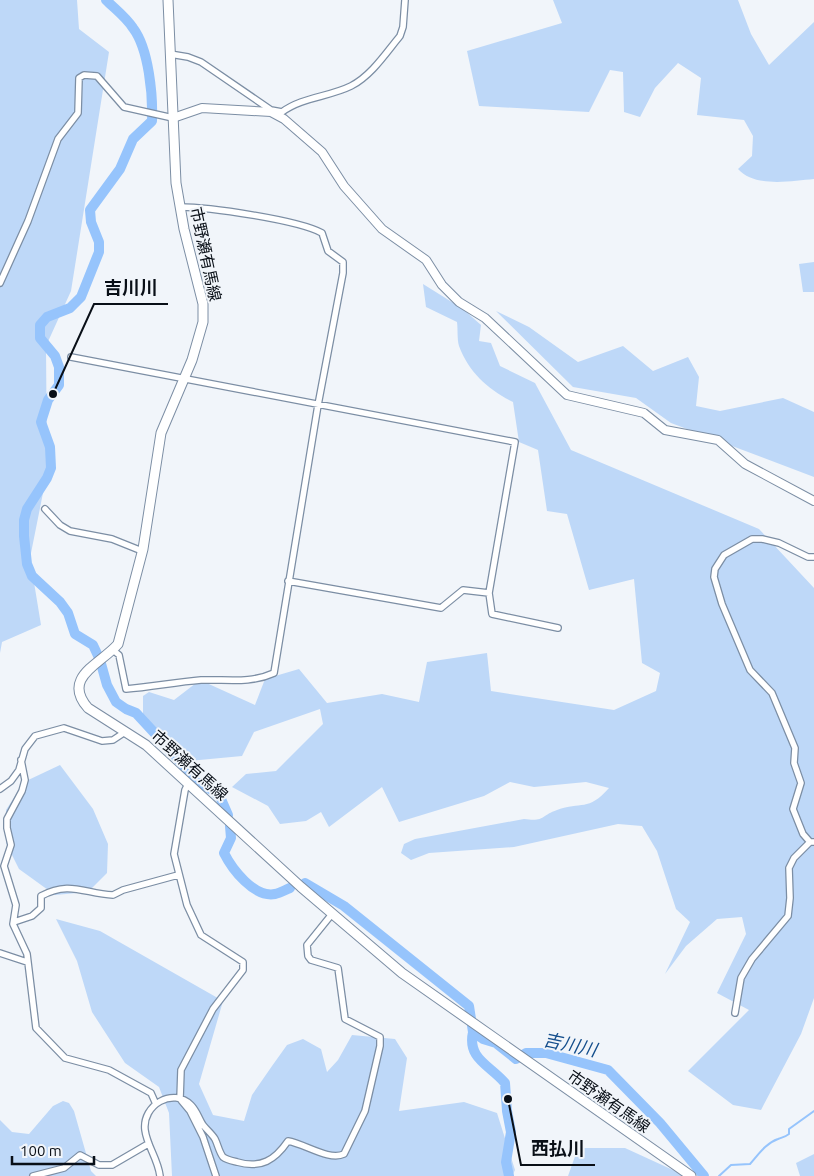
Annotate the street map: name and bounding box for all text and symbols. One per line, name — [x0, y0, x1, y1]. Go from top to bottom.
street label: 市野瀬有馬線 — [187, 205, 225, 303]
callout: 吉川川 — [94, 271, 168, 304]
text: 吉川川 — [104, 277, 158, 297]
street label: 市野瀬有馬線 — [148, 726, 232, 804]
water label: 吉川川 — [542, 1029, 601, 1060]
street label: 市野瀬有馬線 — [565, 1066, 653, 1136]
callout: 西払川 — [521, 1132, 595, 1165]
scale bar — [12, 1134, 95, 1166]
text: 西払川 — [531, 1138, 585, 1158]
text: 100 m — [20, 1142, 62, 1159]

